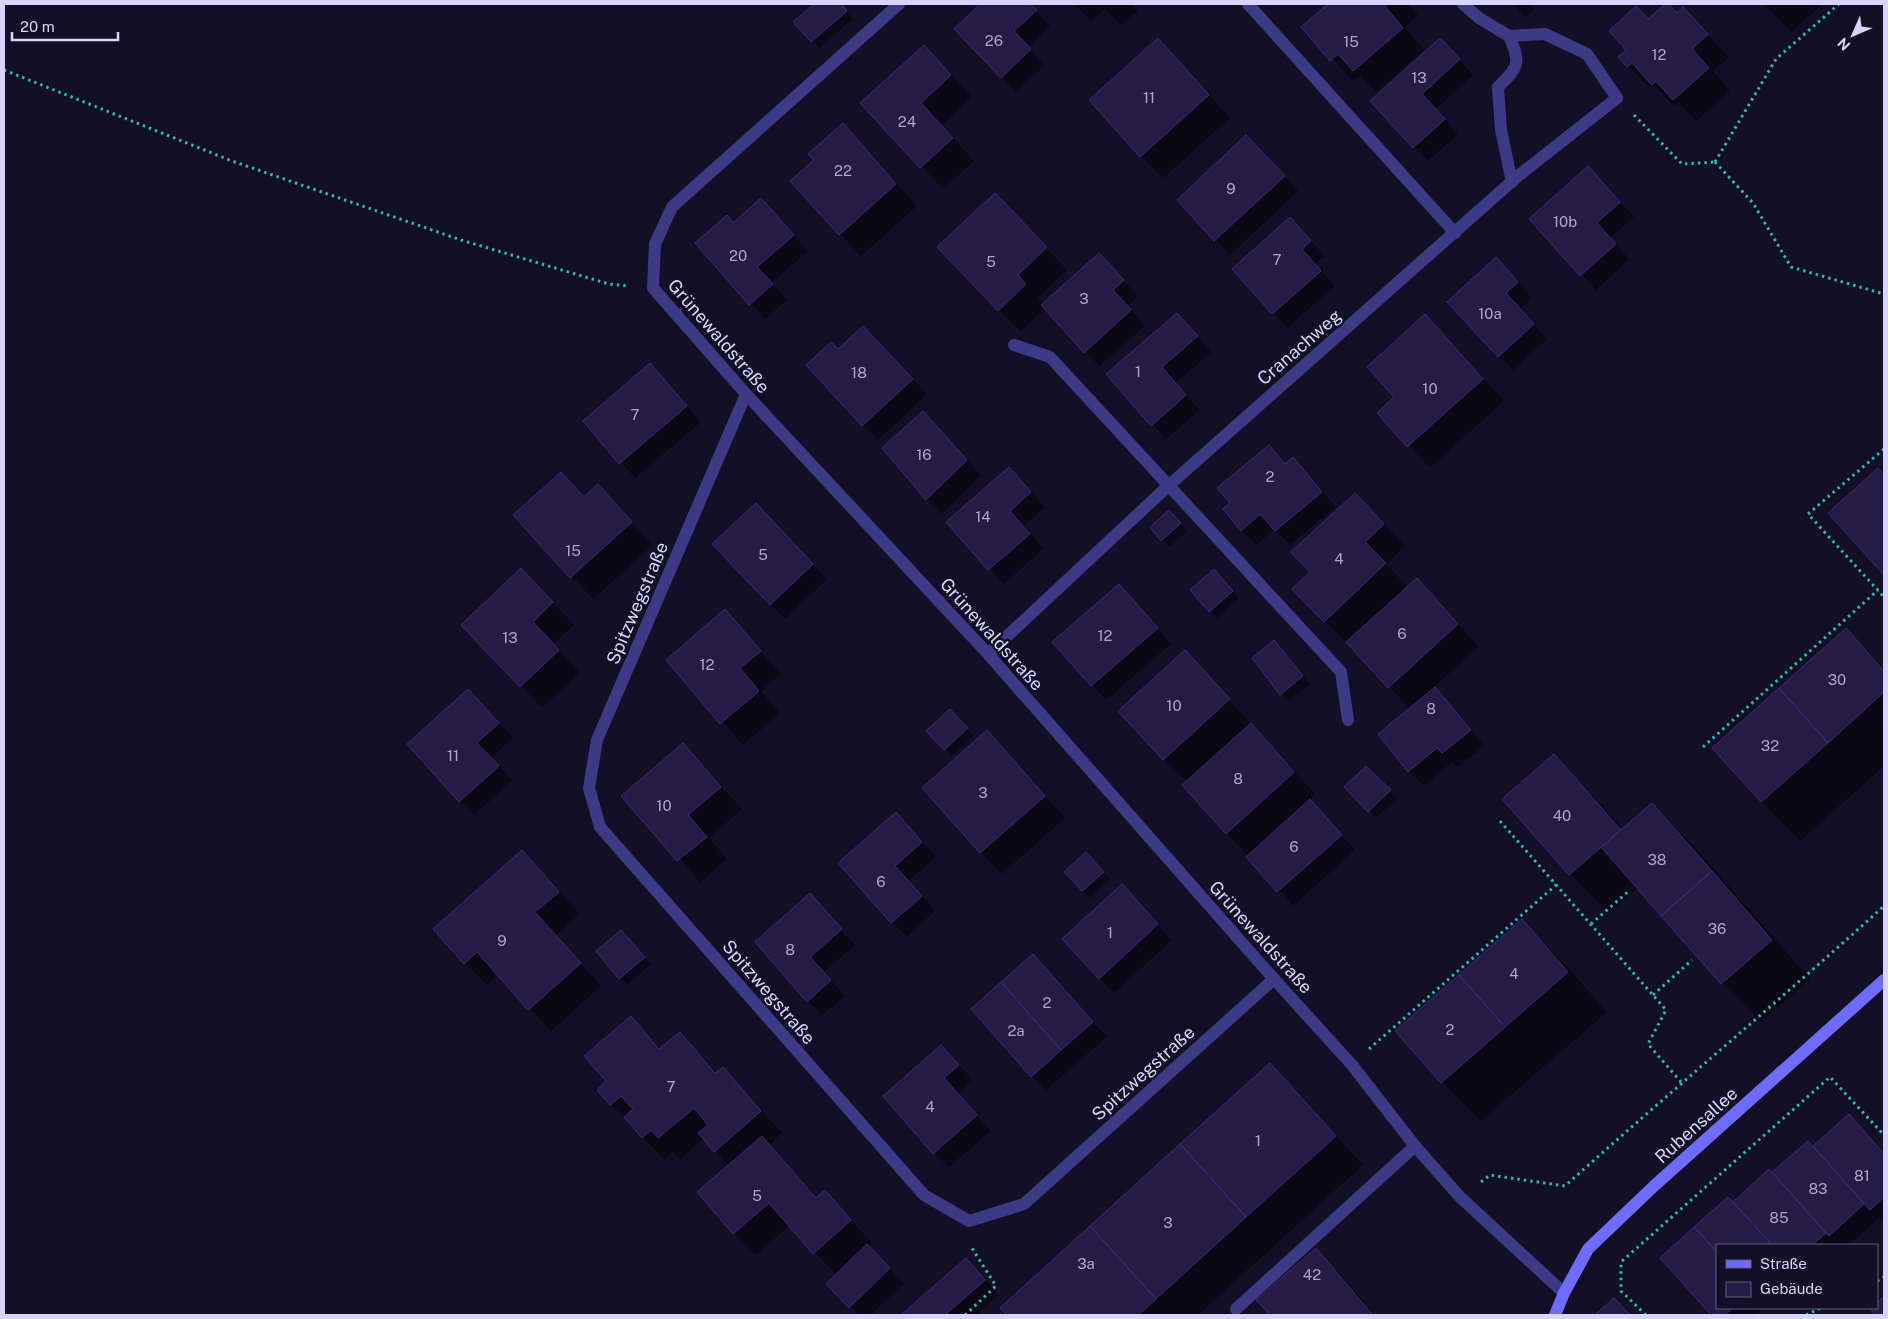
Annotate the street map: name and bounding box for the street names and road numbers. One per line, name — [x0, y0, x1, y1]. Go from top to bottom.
street label: Grünewaldstraße — [664, 275, 774, 397]
street label: Cranachweg — [1253, 305, 1345, 389]
street label: Spitzwegstraße — [602, 539, 672, 667]
street label: Grünewaldstraße — [936, 573, 1048, 695]
street label: Grünewaldstraße — [1205, 876, 1317, 998]
street label: Spitzwegstraße — [718, 936, 820, 1048]
street label: Spitzwegstraße — [1087, 1021, 1199, 1125]
street label: Rubensallee — [1651, 1083, 1741, 1167]

